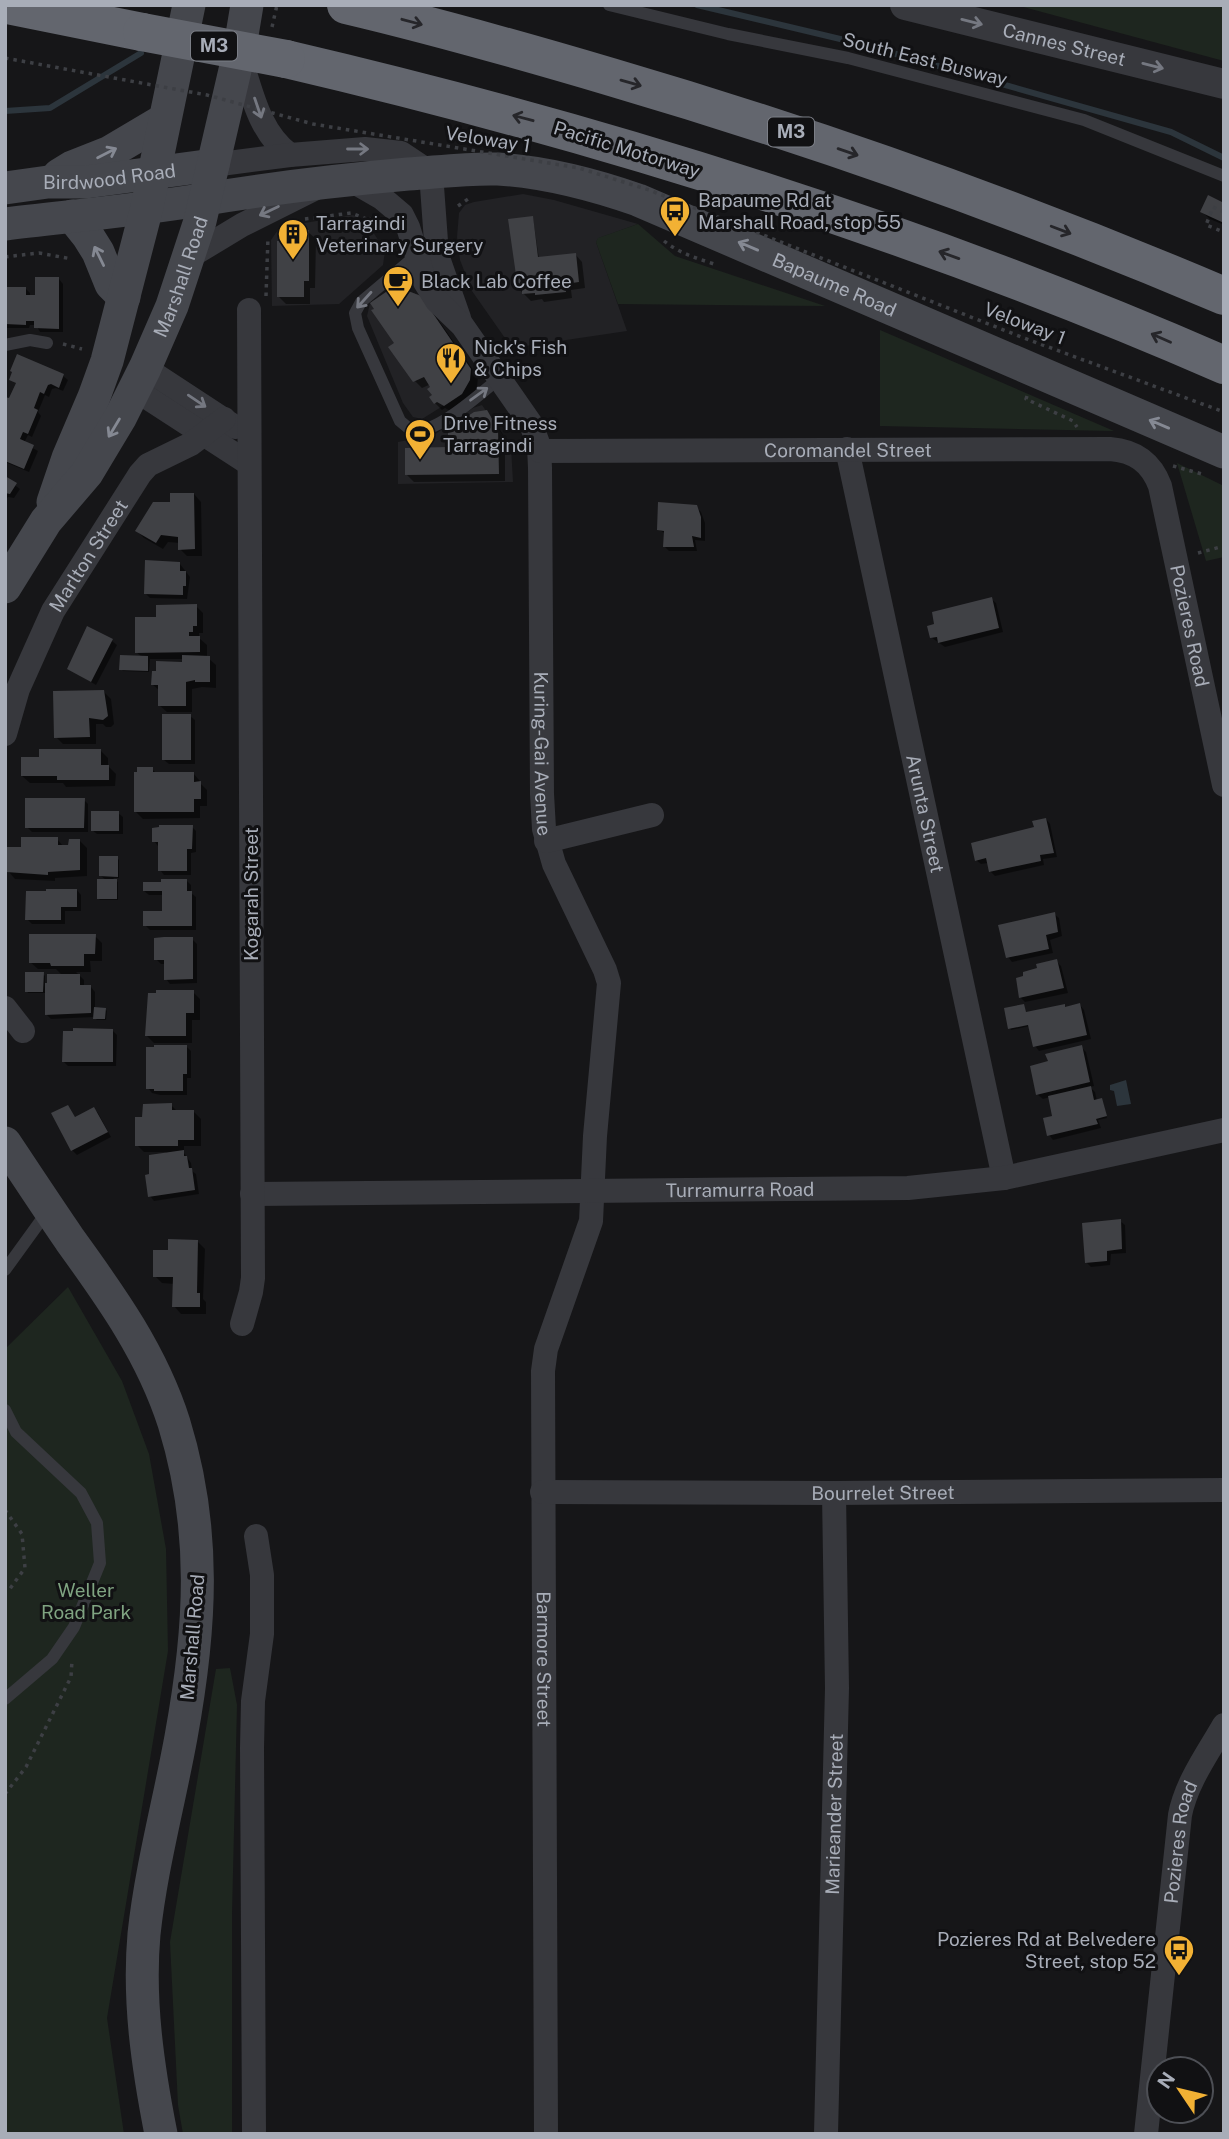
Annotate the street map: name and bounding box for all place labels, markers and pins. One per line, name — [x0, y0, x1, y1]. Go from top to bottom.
place label: Bapaume Rd at Marshall Road, stop 55 — [698, 189, 901, 233]
bus stop icon: Bapaume Rd at Marshall Road, stop 55 — [658, 194, 692, 238]
place label: Tarragindi Veterinary Surgery — [316, 212, 483, 256]
building icon: Tarragindi Veterinary Surgery — [276, 217, 310, 261]
cafe icon: Black Lab Coffee — [381, 264, 415, 308]
place label: Black Lab Coffee — [421, 270, 572, 292]
place label: Nick's Fish & Chips — [474, 336, 567, 380]
restaurant icon: Nick's Fish & Chips — [434, 341, 468, 385]
place label: Drive Fitness Tarragindi — [443, 412, 557, 456]
sports icon: Drive Fitness Tarragindi — [403, 417, 437, 461]
place label: Pozieres Rd at Belvedere Street, stop 52 — [937, 1928, 1156, 1972]
bus stop icon: Pozieres Rd at Belvedere Street, stop 52 — [1162, 1933, 1196, 1977]

